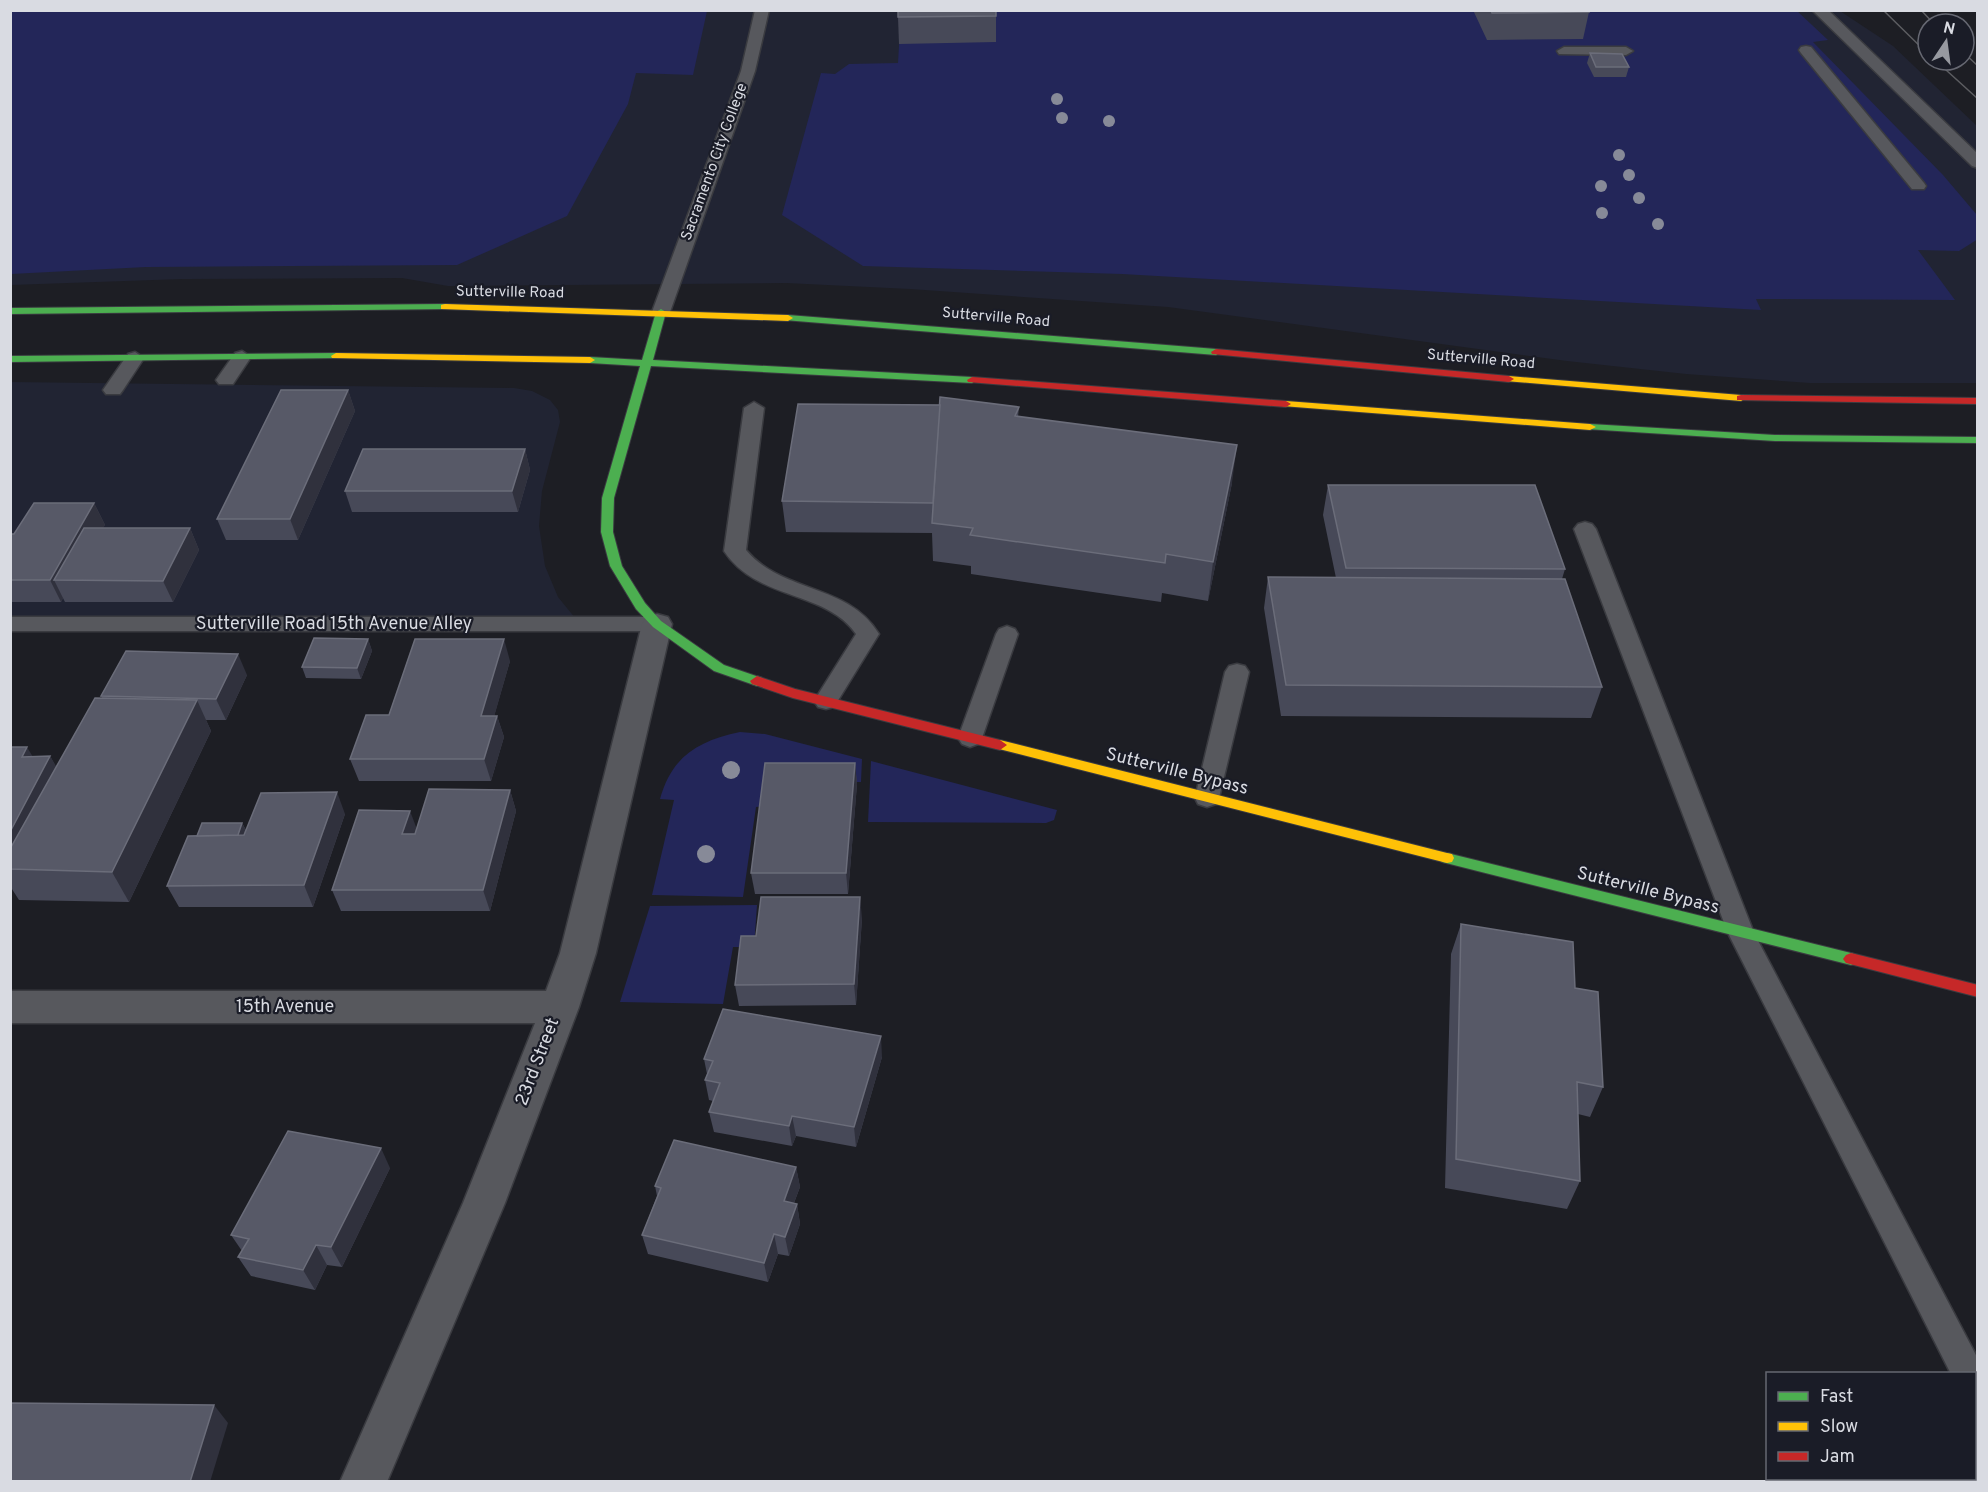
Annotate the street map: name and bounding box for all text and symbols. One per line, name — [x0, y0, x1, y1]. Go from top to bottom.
north arrow — [1916, 12, 1976, 72]
text: N — [1941, 18, 1957, 40]
street label: Sacramento City College — [678, 81, 752, 243]
street label: Sutterville Road — [456, 283, 564, 303]
street label: Sutterville Road — [941, 304, 1051, 332]
street label: Sutterville Road — [1426, 346, 1536, 374]
street label: Sutterville Road 15th Avenue Alley — [196, 613, 472, 636]
street label: Sutterville Bypass — [1103, 743, 1251, 801]
street label: Sutterville Bypass — [1574, 862, 1722, 920]
street label: 15th Avenue — [236, 996, 334, 1019]
street label: 23rd Street — [511, 1015, 565, 1109]
legend — [1766, 1372, 1976, 1480]
text: Fast — [1820, 1386, 1853, 1409]
text: Slow — [1820, 1416, 1858, 1439]
text: Jam — [1820, 1446, 1855, 1469]

